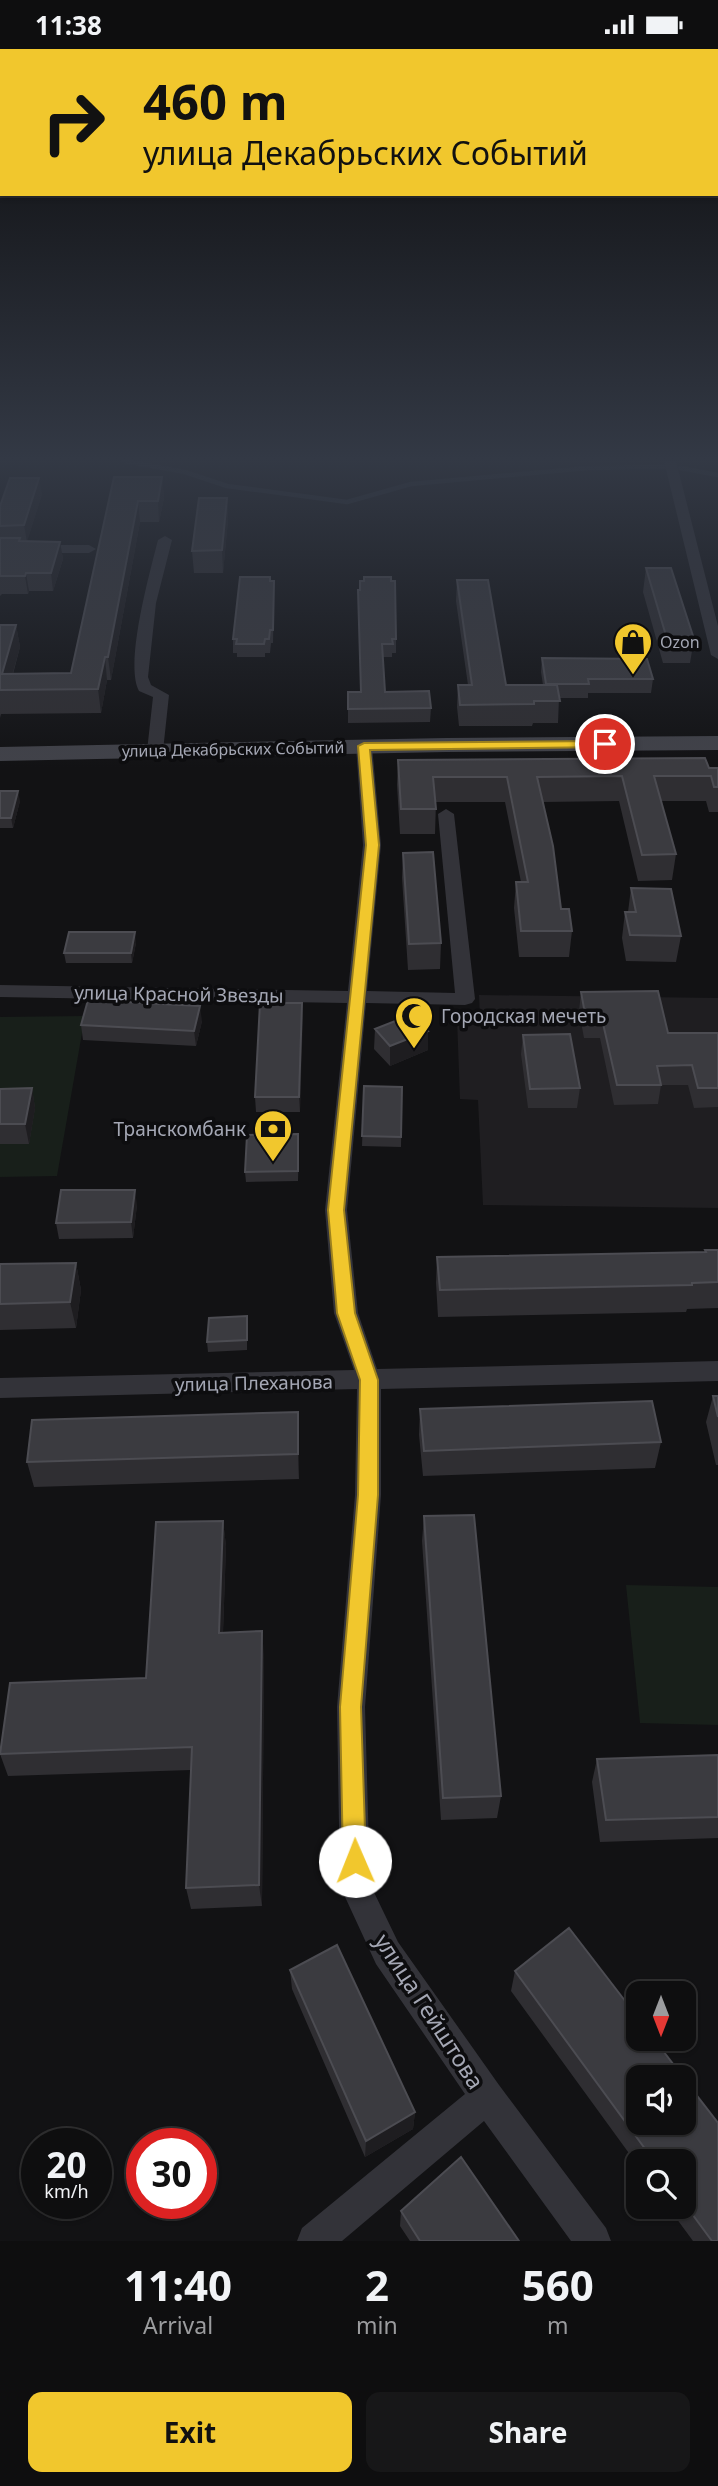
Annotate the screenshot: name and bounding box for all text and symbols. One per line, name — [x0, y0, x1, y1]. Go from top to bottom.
text: 11:38 — [35, 7, 102, 43]
text: 460 m — [143, 68, 288, 134]
icon: right — [28, 77, 119, 168]
text: улица Декабрьских Событий — [143, 131, 588, 174]
shop icon: Ozon — [612, 621, 654, 676]
place label: Ozon — [660, 631, 700, 653]
pin — [575, 714, 635, 774]
icon: arrive — [586, 725, 624, 763]
street label: улица Декабрьских Событий — [122, 736, 344, 762]
street label: улица Красной Звезды — [74, 979, 284, 1009]
mosque icon: Городская мечеть — [393, 995, 435, 1050]
place label: Городская мечеть — [441, 1003, 606, 1029]
bank icon: Транскомбанк — [252, 1108, 294, 1163]
place label: Транскомбанк — [114, 1116, 246, 1142]
street label: улица Плеханова — [175, 1369, 333, 1397]
position arrow — [318, 1824, 392, 1898]
street label: улица Гейштова — [368, 1927, 492, 2095]
north arrow — [626, 1981, 696, 2051]
map controls — [626, 1981, 696, 2219]
button: sound — [626, 2065, 696, 2135]
speed limit sign: 30 — [126, 2128, 217, 2219]
text: 20 — [46, 2141, 87, 2188]
button: search — [626, 2149, 696, 2219]
text: km/h — [44, 2179, 89, 2203]
text: 11:40 — [124, 2256, 232, 2313]
text: 2 — [365, 2256, 389, 2313]
text: 560 — [522, 2256, 594, 2313]
text: Arrival — [143, 2309, 213, 2341]
text: min — [356, 2309, 398, 2341]
text: m — [547, 2309, 569, 2341]
button: Exit — [28, 2392, 352, 2472]
button: Share — [366, 2392, 690, 2472]

